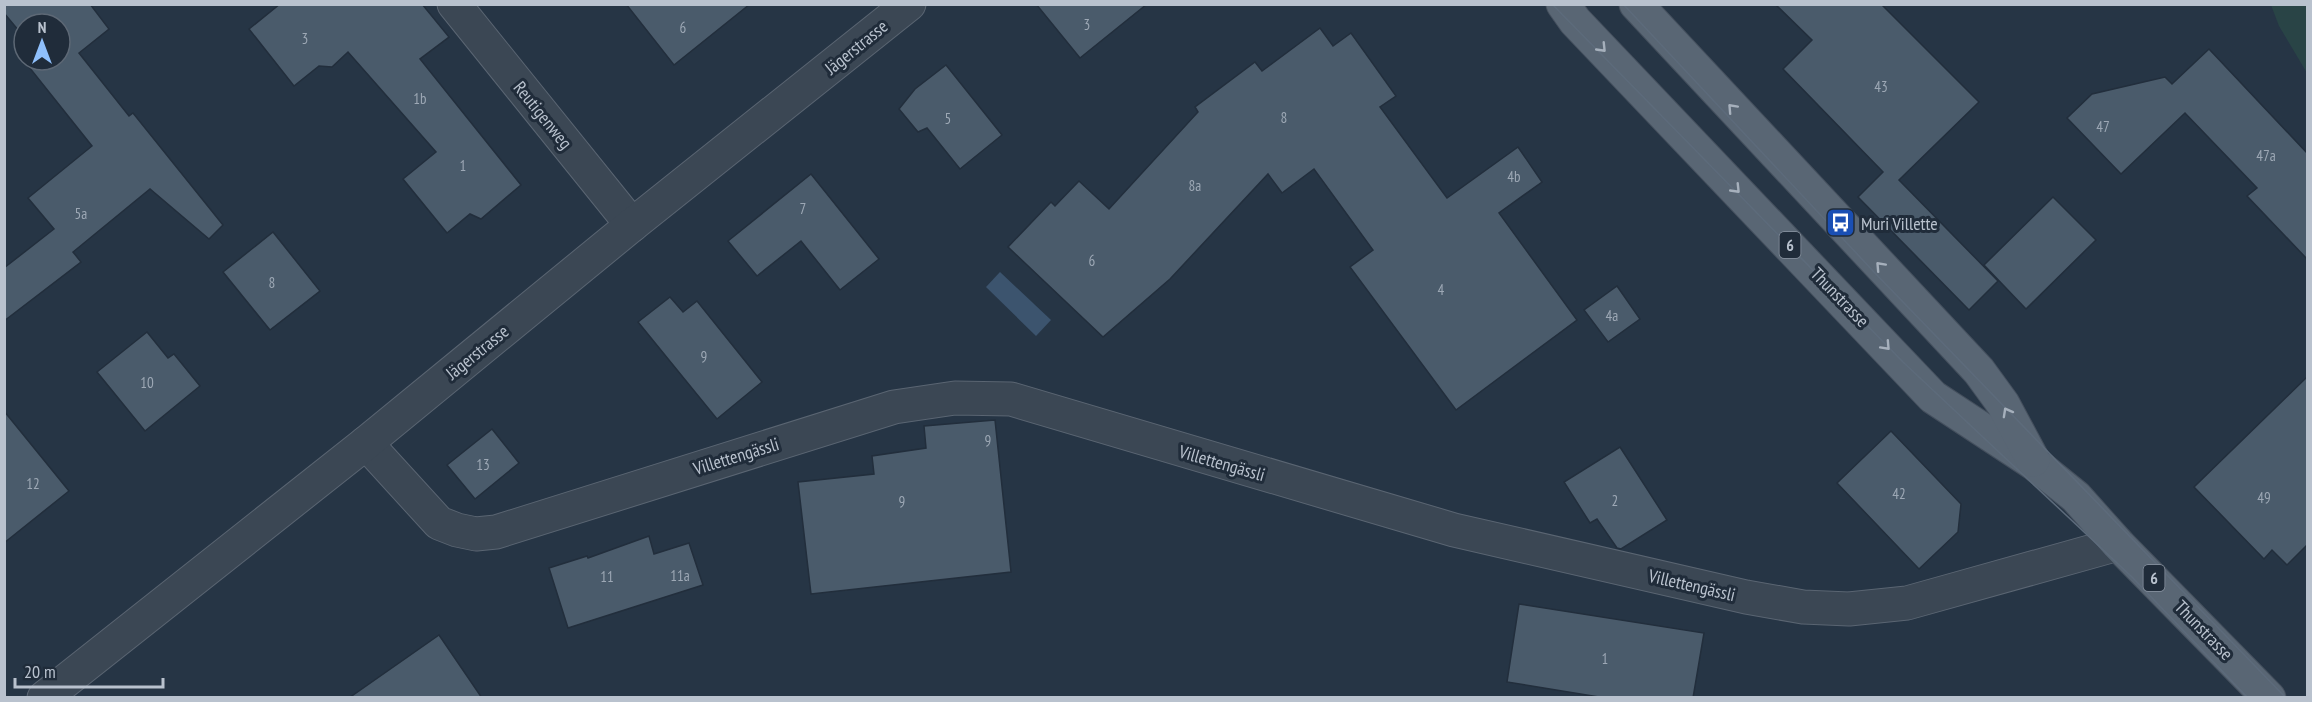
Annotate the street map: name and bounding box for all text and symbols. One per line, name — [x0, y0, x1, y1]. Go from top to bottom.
north arrow — [12, 12, 72, 72]
street label: Jägerstrasse — [819, 15, 892, 80]
house number: 3 — [1084, 15, 1090, 34]
text: N — [38, 17, 46, 37]
house number: 6 — [680, 18, 687, 37]
house number: 3 — [302, 29, 308, 48]
one-way arrow — [1594, 41, 1605, 52]
street label: Reutigenweg — [509, 76, 577, 154]
house number: 43 — [1874, 77, 1888, 96]
house number: 1b — [413, 89, 427, 108]
one-way arrow — [1729, 104, 1740, 115]
house number: 8 — [1281, 108, 1287, 127]
house number: 5 — [945, 109, 951, 128]
house number: 47 — [2096, 117, 2110, 136]
house number: 47a — [2256, 146, 2276, 165]
house number: 1 — [460, 156, 466, 175]
house number: 4b — [1507, 167, 1521, 186]
house number: 8a — [1189, 176, 1201, 195]
one-way arrow — [1729, 182, 1740, 193]
house number: 7 — [800, 199, 806, 218]
house number: 5a — [75, 204, 87, 223]
bus stop icon: Muri Villette — [1824, 207, 1856, 239]
place label: Muri Villette — [1861, 212, 1938, 235]
road number: 6 — [1780, 232, 1800, 258]
house number: 6 — [1089, 251, 1096, 270]
street label: Thunstrasse — [1806, 262, 1874, 332]
one-way arrow — [1876, 262, 1887, 272]
house number: 8 — [269, 273, 275, 292]
house number: 4 — [1438, 280, 1445, 299]
house number: 4a — [1606, 306, 1618, 325]
street label: Jägerstrasse — [440, 320, 513, 385]
one-way arrow — [1878, 338, 1889, 349]
house number: 9 — [701, 347, 707, 366]
house number: 10 — [140, 373, 154, 392]
one-way arrow — [2003, 408, 2014, 419]
house number: 9 — [985, 431, 991, 450]
street label: Villettengässli — [689, 432, 782, 480]
street label: Villettengässli — [1175, 439, 1268, 486]
house number: 13 — [476, 455, 490, 474]
house number: 12 — [26, 474, 40, 493]
house number: 42 — [1892, 484, 1906, 503]
house number: 49 — [2257, 488, 2271, 507]
house number: 2 — [1612, 491, 1618, 510]
house number: 9 — [899, 492, 905, 511]
street label: Villettengässli — [1645, 564, 1738, 606]
road number: 6 — [2144, 565, 2164, 591]
house number: 11a — [670, 566, 690, 585]
house number: 11 — [600, 567, 614, 586]
street label: Thunstrasse — [2170, 595, 2238, 665]
house number: 1 — [1602, 649, 1608, 668]
scale bar — [15, 651, 164, 689]
text: 20 m — [24, 660, 56, 683]

